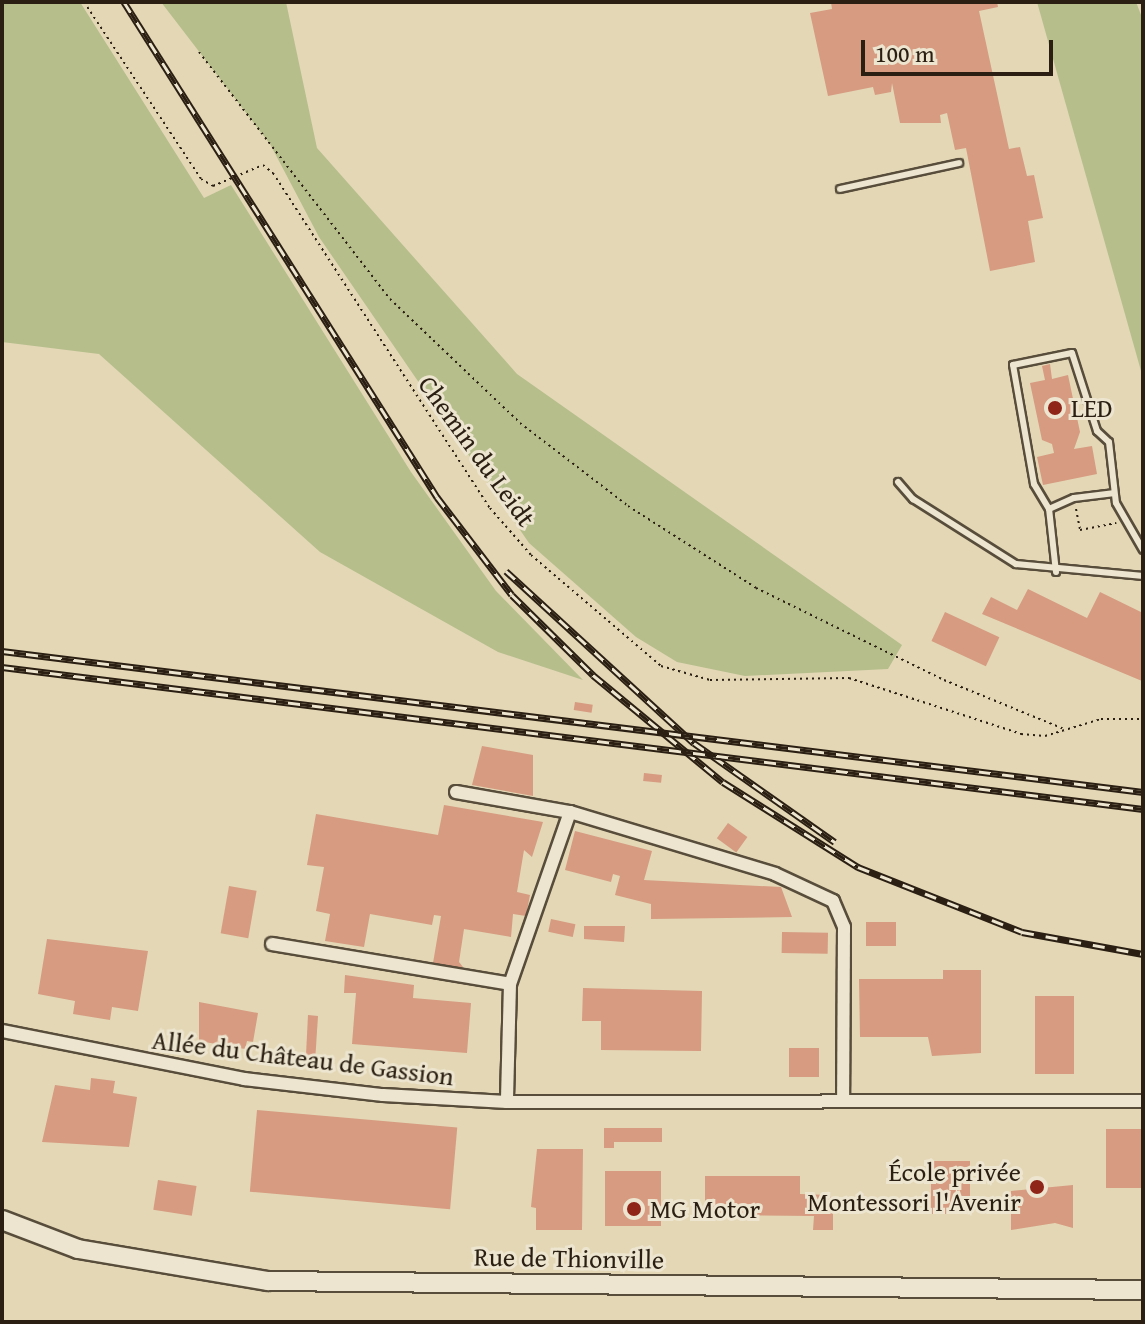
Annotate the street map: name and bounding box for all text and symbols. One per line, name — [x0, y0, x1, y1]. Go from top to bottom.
scale bar — [865, 24, 1057, 74]
text: 100 m — [875, 36, 935, 71]
street label: Chemin du Leidt — [412, 370, 542, 532]
place label: LED — [1071, 392, 1113, 424]
marker: LED — [1046, 399, 1064, 417]
street label: Allée du Château de Gassion — [150, 1024, 456, 1092]
place label: École privée Montessori l'Avenir — [807, 1156, 1021, 1218]
marker: École privée Montessori l'Avenir — [1028, 1178, 1046, 1196]
place label: MG Motor — [650, 1193, 760, 1225]
marker: MG Motor — [625, 1200, 643, 1218]
street label: Rue de Thionville — [474, 1241, 664, 1275]

